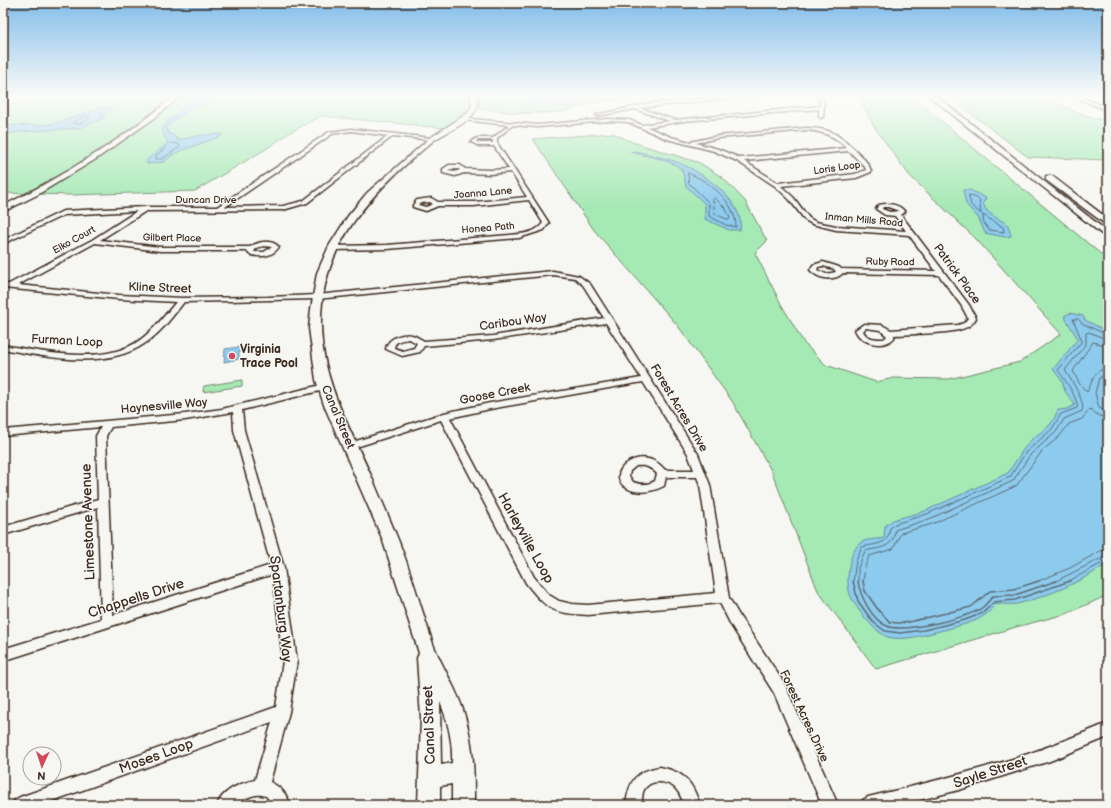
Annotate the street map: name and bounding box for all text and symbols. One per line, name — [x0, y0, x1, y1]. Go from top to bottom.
street label: Loris Loop — [813, 159, 861, 177]
street label: Joanna Lane — [453, 184, 513, 202]
street label: Duncan Drive — [175, 194, 237, 206]
street label: Inman Mills Road — [824, 211, 904, 229]
street label: Honea Path — [461, 220, 515, 236]
street label: Elko Court — [51, 223, 97, 257]
street label: Gilbert Place — [143, 231, 201, 245]
street label: Patrick Place — [930, 241, 984, 307]
street label: Ruby Road — [865, 256, 915, 268]
street label: Kline Street — [128, 279, 192, 297]
street label: Caribou Way — [478, 310, 548, 334]
street label: Furman Loop — [31, 332, 103, 350]
place label: Virginia Trace Pool — [240, 342, 298, 371]
marker: Virginia Trace Pool — [227, 351, 237, 361]
street label: Forest Acres Drive — [647, 361, 711, 455]
street label: Goose Creek — [458, 380, 532, 408]
street label: Canal Street — [318, 383, 358, 451]
street label: Haynesville Way — [120, 395, 209, 417]
street label: Limestone Avenue — [77, 463, 99, 581]
street label: Harleyville Loop — [494, 490, 558, 586]
street label: Spartanburg Way — [266, 555, 296, 664]
street label: Chappells Drive — [86, 574, 186, 622]
street label: Forest Acres Drive — [776, 668, 832, 764]
street label: Canal Street — [419, 685, 439, 765]
street label: Moses Loop — [117, 735, 195, 777]
north arrow — [22, 746, 62, 786]
street label: Sayle Street — [951, 752, 1029, 792]
text: N — [37, 769, 46, 782]

